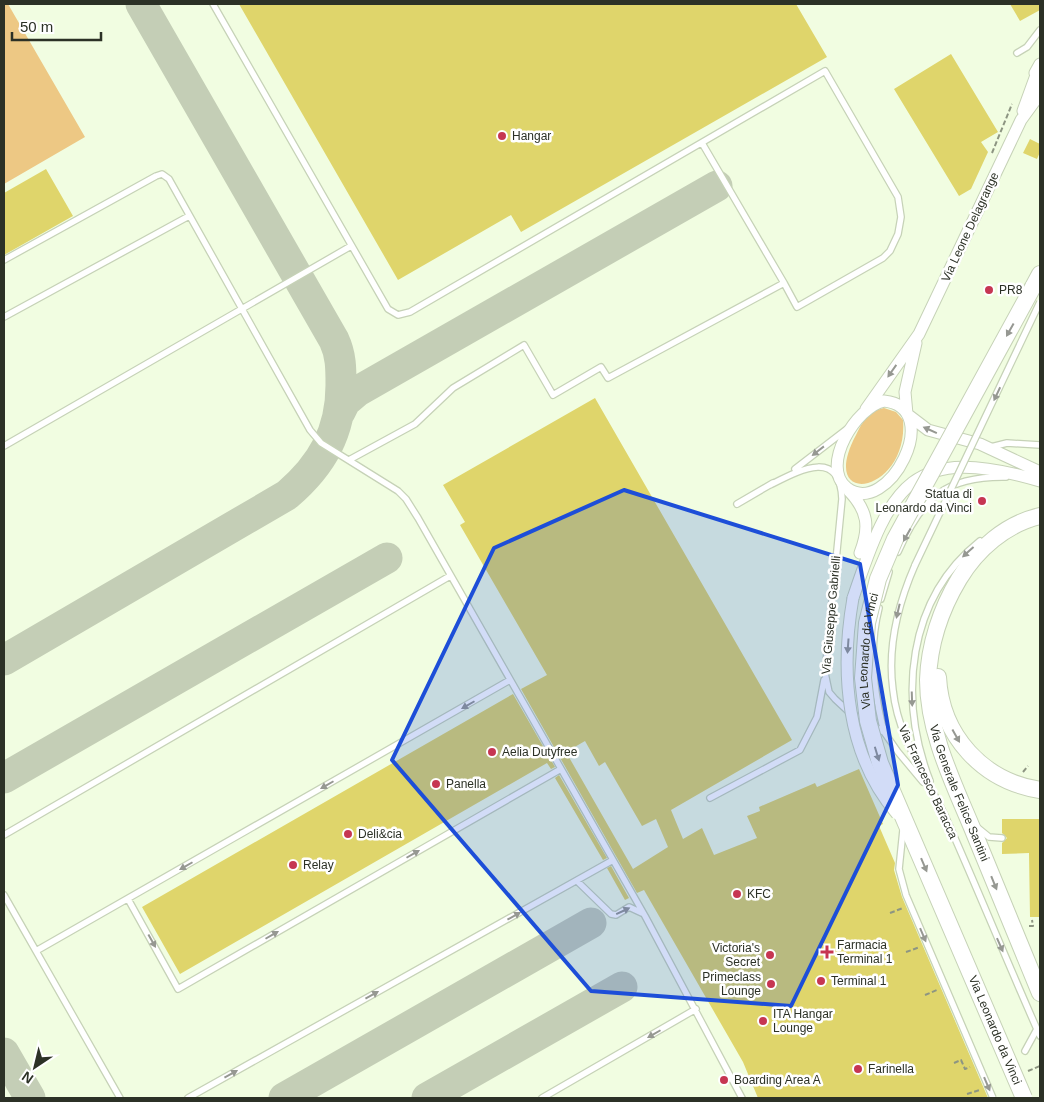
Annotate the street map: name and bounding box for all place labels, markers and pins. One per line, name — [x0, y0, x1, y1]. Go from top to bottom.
place label: Hangar — [512, 129, 551, 143]
marker: Hangar — [496, 130, 508, 142]
place label: PR8 — [999, 283, 1023, 297]
marker: PR8 — [983, 284, 995, 296]
place label: Statua di Leonardo da Vinci — [875, 487, 972, 515]
marker: Statua di Leonardo da Vinci — [976, 495, 988, 507]
place label: Aelia Dutyfree — [502, 745, 578, 759]
marker: Aelia Dutyfree — [486, 746, 498, 758]
place label: Panella — [446, 777, 486, 791]
marker: Panella — [430, 778, 442, 790]
place label: Deli&cia — [358, 827, 402, 841]
marker: Deli&cia — [342, 828, 354, 840]
place label: Relay — [303, 858, 334, 872]
marker: Relay — [287, 859, 299, 871]
place label: KFC — [747, 887, 771, 901]
marker: KFC — [731, 888, 743, 900]
place label: Farmacia Terminal 1 — [837, 938, 893, 966]
place label: Victoria's Secret — [712, 941, 761, 969]
marker: Farmacia Terminal 1 — [821, 946, 833, 958]
marker: Victoria's Secret — [764, 949, 776, 961]
place label: Primeclass Lounge — [702, 970, 761, 998]
place label: Terminal 1 — [831, 974, 887, 988]
marker: Terminal 1 — [815, 975, 827, 987]
marker: Primeclass Lounge — [765, 978, 777, 990]
place label: ITA Hangar Lounge — [773, 1007, 833, 1035]
marker: ITA Hangar Lounge — [757, 1015, 769, 1027]
place label: Farinella — [868, 1062, 914, 1076]
marker: Farinella — [852, 1063, 864, 1075]
place label: Boarding Area A — [734, 1073, 821, 1087]
marker: Boarding Area A — [718, 1074, 730, 1086]

